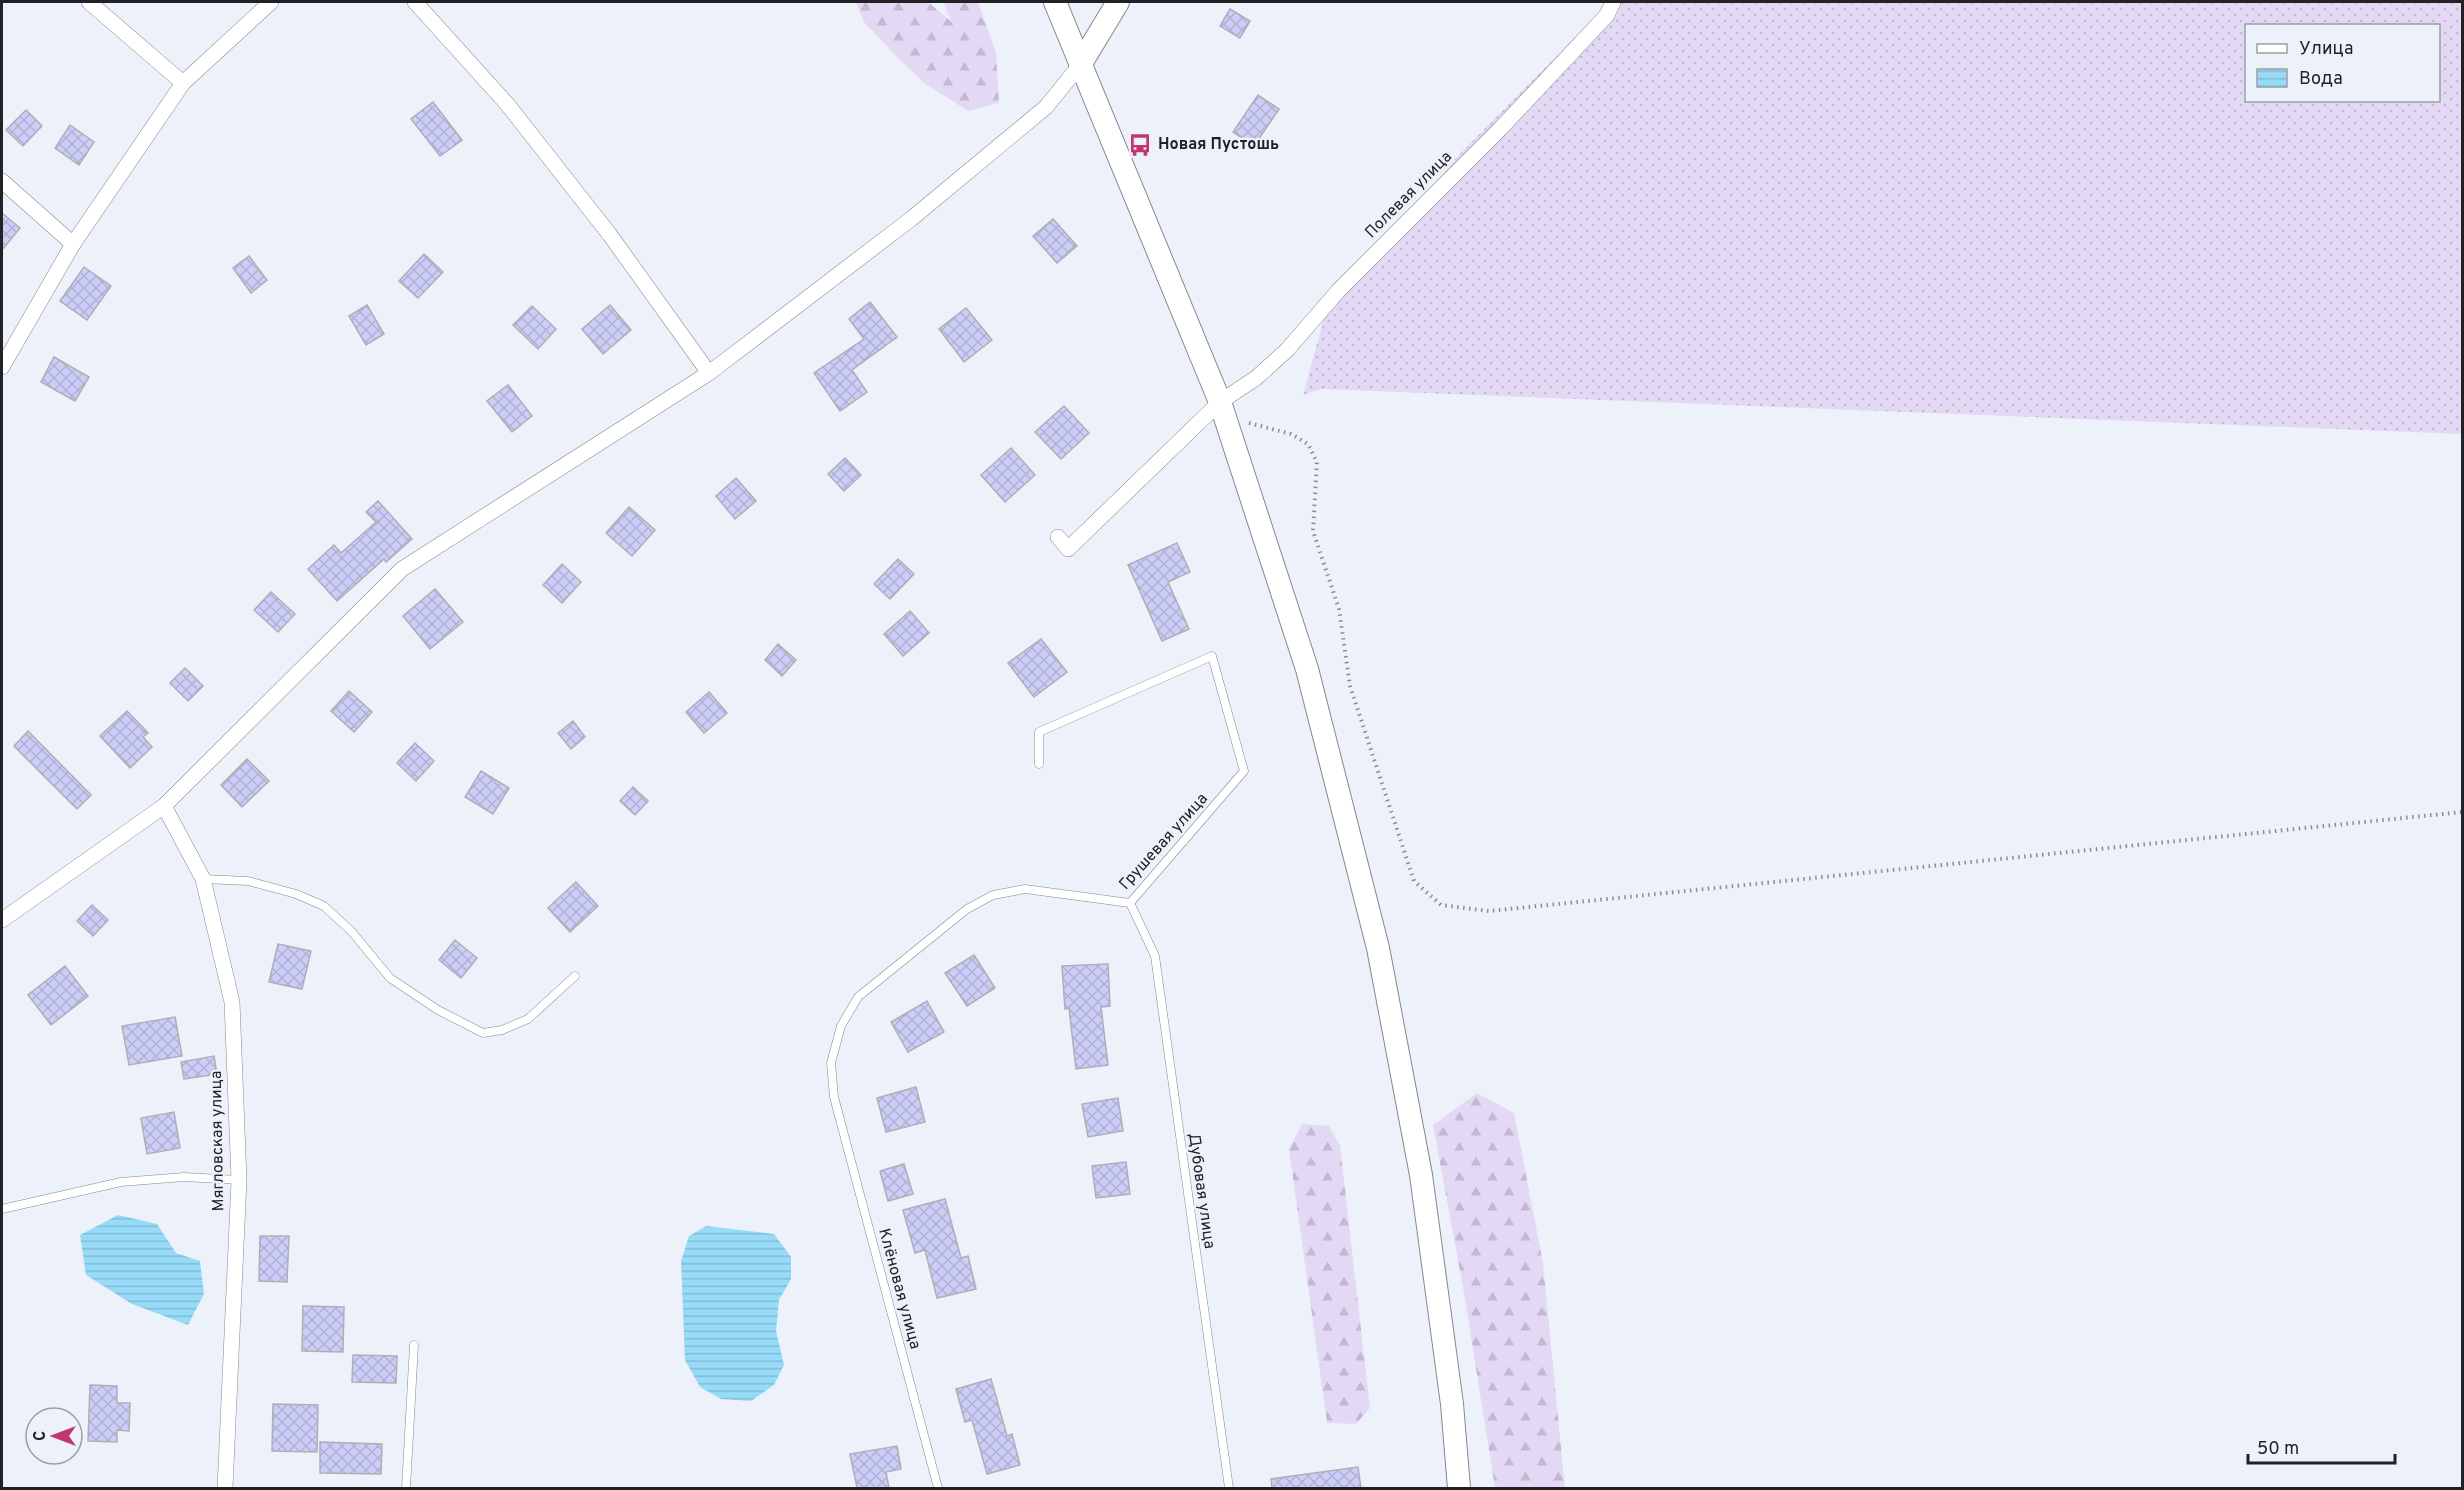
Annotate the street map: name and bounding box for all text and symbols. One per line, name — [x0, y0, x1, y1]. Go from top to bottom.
legend — [2245, 24, 2440, 102]
text: Улица — [2299, 38, 2353, 61]
text: Вода — [2299, 68, 2343, 91]
bus stop icon: Новая Пустошь — [1127, 132, 1153, 158]
place label: Новая Пустошь — [1158, 135, 1279, 155]
street label: Полевая улица — [1361, 147, 1457, 243]
street label: Грушевая улица — [1115, 789, 1213, 895]
street label: Мягловская улица — [207, 1071, 229, 1211]
street label: Дубовая улица — [1183, 1132, 1219, 1250]
street label: Клёновая улица — [873, 1226, 925, 1352]
north arrow — [24, 1406, 84, 1466]
scale bar — [2248, 1427, 2395, 1465]
text: С — [31, 1431, 51, 1441]
text: 50 m — [2257, 1438, 2299, 1461]

